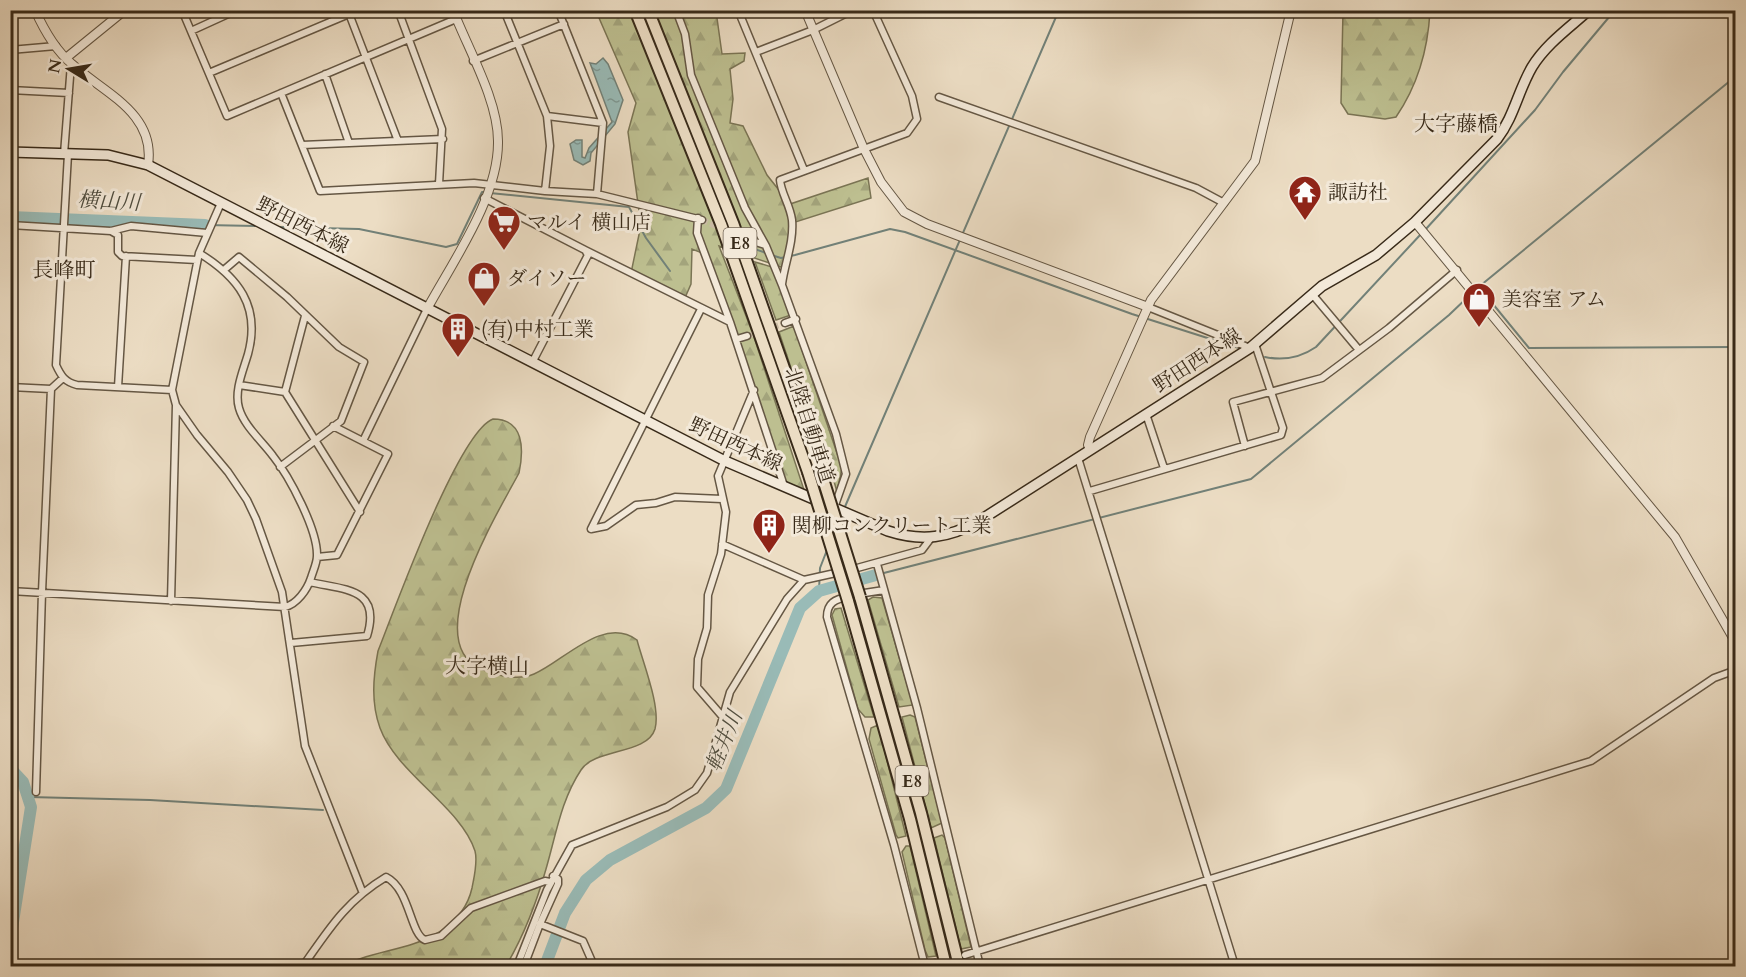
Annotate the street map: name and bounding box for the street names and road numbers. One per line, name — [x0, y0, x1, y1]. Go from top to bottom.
street label: 野田西本線 — [252, 191, 353, 260]
road number: E8 — [724, 228, 756, 258]
street label: 野田西本線 — [1148, 322, 1247, 399]
street label: 北陸自動車道 — [778, 364, 841, 486]
street label: 野田西本線 — [685, 411, 787, 478]
road number: E8 — [896, 766, 928, 796]

